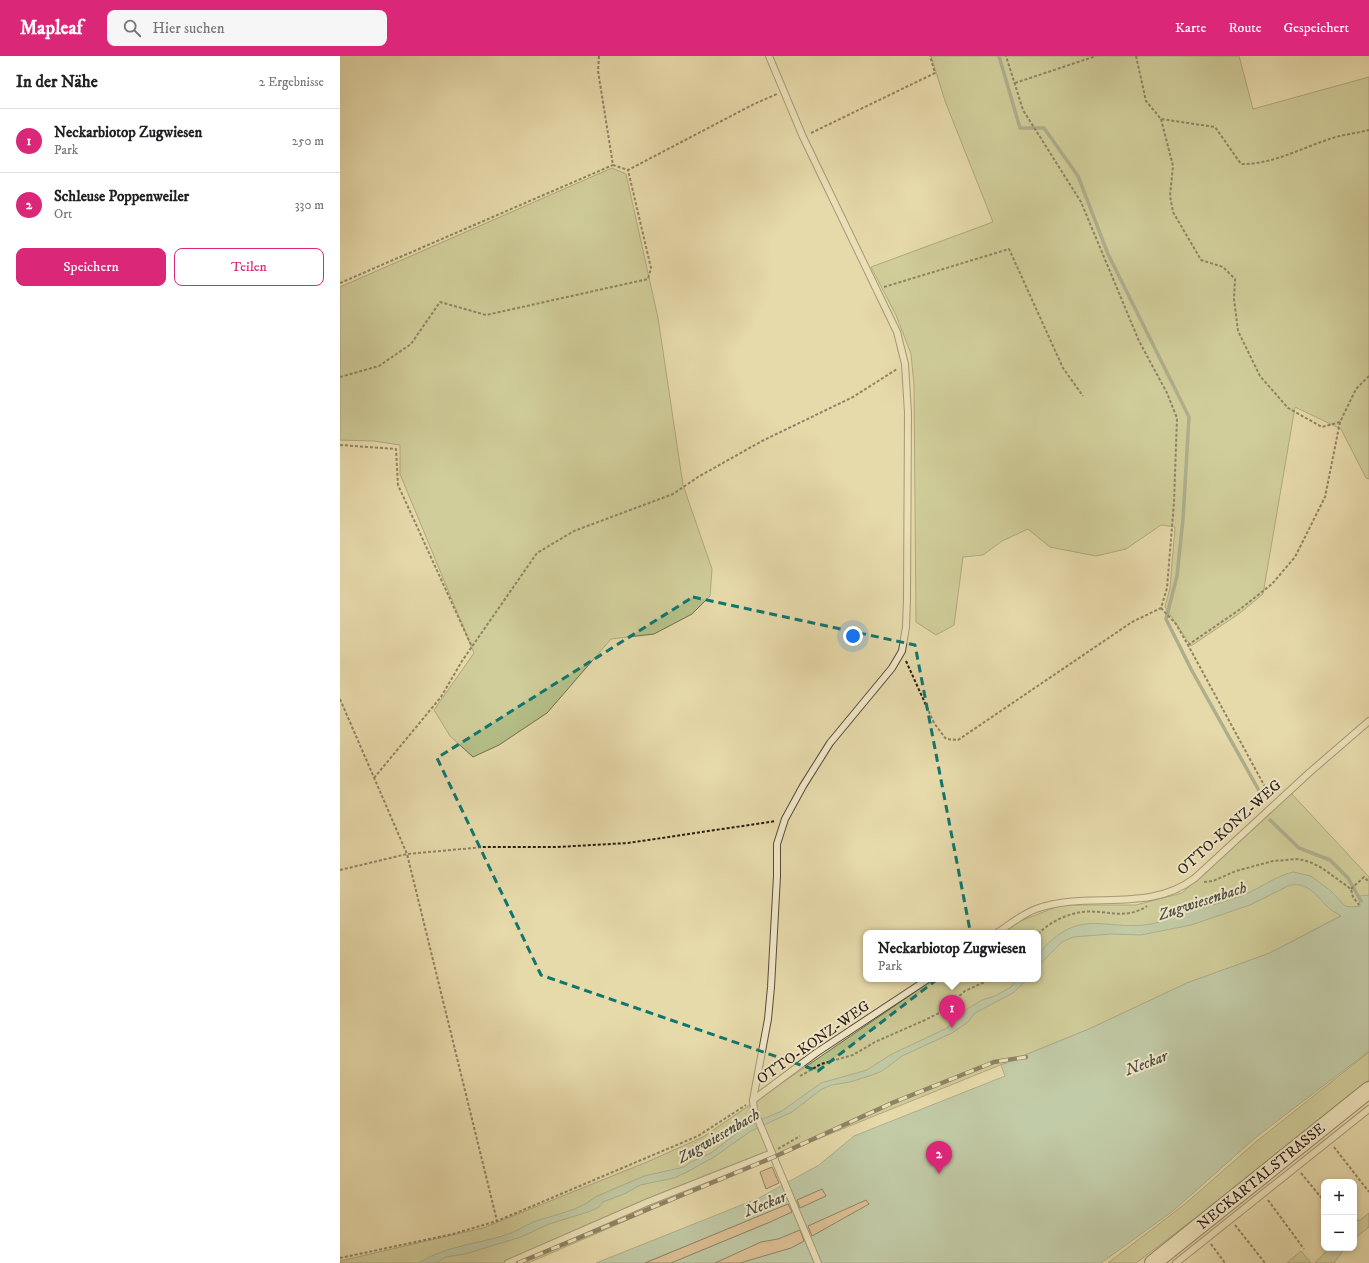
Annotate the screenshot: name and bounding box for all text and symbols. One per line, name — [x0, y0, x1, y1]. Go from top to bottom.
search box — [107, 10, 387, 46]
text: Mapleaf — [20, 17, 83, 40]
icon: search — [121, 17, 143, 39]
text: Hier suchen — [153, 19, 225, 38]
text: Karte — [1175, 19, 1206, 37]
text: Route — [1228, 19, 1261, 37]
text: Gespeichert — [1283, 19, 1349, 37]
text: In der Nähe — [16, 71, 98, 93]
text: 2 Ergebnisse — [259, 74, 324, 90]
text: Neckarbiotop Zugwiesen — [54, 123, 202, 142]
text: 1 — [27, 133, 31, 149]
text: 250 m — [292, 133, 324, 149]
text: Park — [54, 142, 78, 158]
text: Schleuse Poppenweiler — [54, 187, 189, 206]
text: 2 — [26, 197, 32, 213]
text: 330 m — [295, 197, 324, 213]
text: Ort — [54, 206, 72, 222]
button: Speichern — [16, 248, 166, 286]
button: Teilen — [174, 248, 324, 286]
your location — [843, 626, 863, 646]
street label: OTTO-KONZ-WEG — [1173, 775, 1286, 879]
water label: Zugwiesenbach — [1155, 877, 1249, 925]
popup — [863, 930, 1041, 982]
text: Neckarbiotop Zugwiesen — [878, 939, 1026, 958]
text: Park — [878, 958, 902, 974]
pin: 1 — [939, 995, 965, 1028]
street label: OTTO-KONZ-WEG — [753, 996, 874, 1089]
water label: Neckar — [1121, 1045, 1172, 1081]
water label: Zugwiesenbach — [673, 1104, 763, 1168]
street label: NECKARTALSTRASSE — [1193, 1119, 1330, 1234]
pin: 2 — [926, 1141, 952, 1174]
map controls — [1321, 1179, 1357, 1251]
button: + — [1321, 1179, 1357, 1215]
water label: Neckar — [740, 1186, 791, 1222]
button: − — [1321, 1215, 1357, 1251]

